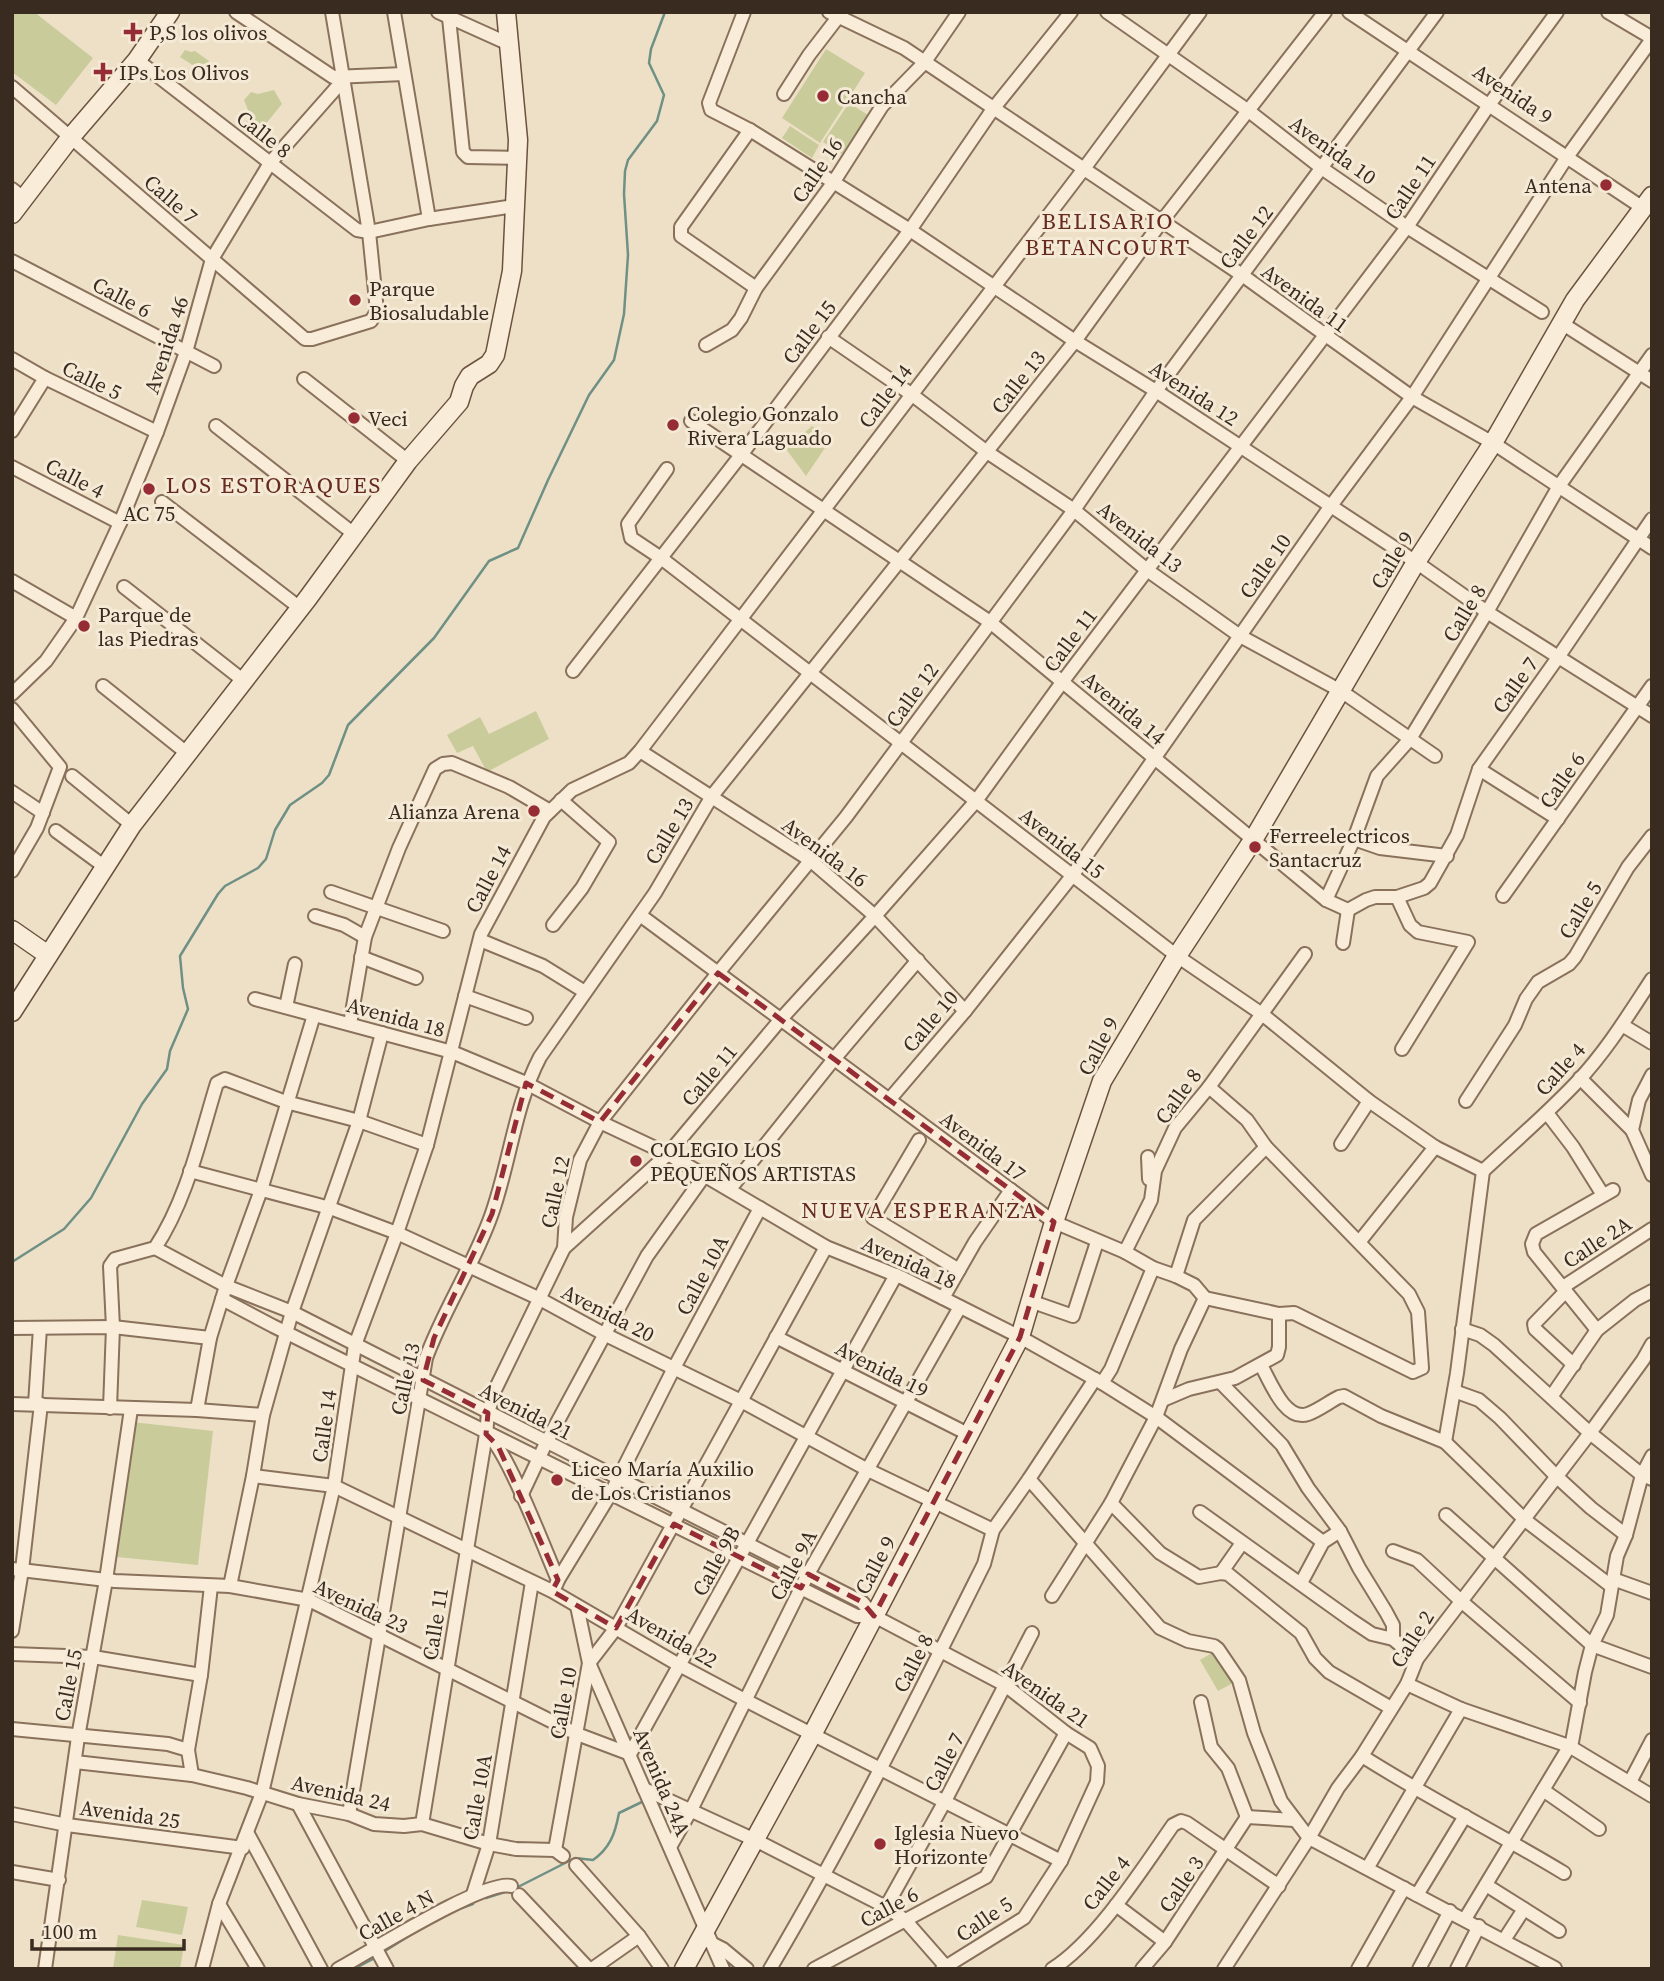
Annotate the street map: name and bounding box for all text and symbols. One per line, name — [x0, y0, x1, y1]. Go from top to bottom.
place label: P,S los olivos — [149, 18, 267, 47]
marker: P,S los olivos — [123, 22, 143, 42]
street label: Avenida 9 — [1467, 57, 1559, 131]
place label: IPs Los Olivos — [119, 58, 249, 87]
marker: IPs Los Olivos — [93, 62, 113, 82]
place label: Cancha — [837, 82, 907, 111]
marker: Cancha — [815, 88, 831, 104]
street label: Calle 8 — [230, 103, 298, 165]
street label: Avenida 10 — [1284, 109, 1382, 191]
street label: Calle 16 — [785, 132, 849, 208]
street label: Calle 11 — [1378, 149, 1442, 225]
street label: Calle 7 — [138, 168, 204, 230]
place label: Antena — [1524, 171, 1592, 200]
marker: Antena — [1598, 177, 1614, 193]
street label: Calle 12 — [1212, 199, 1280, 275]
district label: BELISARIO BETANCOURT — [1025, 205, 1191, 263]
street label: Avenida 11 — [1256, 257, 1354, 339]
street label: Calle 6 — [88, 270, 156, 324]
place label: Parque Biosaludable — [369, 274, 489, 327]
marker: Parque Biosaludable — [347, 292, 363, 308]
street label: Avenida 46 — [137, 293, 195, 397]
street label: Calle 15 — [775, 294, 843, 370]
street label: Calle 13 — [984, 344, 1052, 420]
street label: Calle 5 — [58, 353, 126, 407]
street label: Avenida 12 — [1144, 353, 1244, 433]
street label: Calle 14 — [851, 358, 919, 434]
place label: Colegio Gonzalo Rivera Laguado — [687, 399, 839, 452]
place label: Veci — [368, 404, 408, 433]
marker: Veci — [346, 410, 362, 426]
marker: Colegio Gonzalo Rivera Laguado — [665, 417, 681, 433]
street label: Calle 4 — [41, 451, 110, 505]
district label: LOS ESTORAQUES — [166, 469, 382, 501]
marker: AC 75 — [141, 481, 157, 497]
street label: Avenida 13 — [1091, 495, 1189, 579]
place label: AC 75 — [123, 499, 175, 528]
street label: Calle 9 — [1363, 526, 1421, 594]
street label: Calle 10 — [1232, 528, 1298, 604]
street label: Calle 8 — [1435, 579, 1493, 647]
place label: Parque de las Piedras — [98, 600, 199, 653]
street label: Calle 11 — [1036, 602, 1104, 678]
marker: Parque de las Piedras — [76, 618, 92, 634]
street label: Calle 7 — [1485, 651, 1545, 719]
street label: Calle 12 — [879, 657, 945, 733]
street label: Avenida 14 — [1076, 664, 1172, 752]
street label: Calle 6 — [1532, 746, 1592, 814]
street label: Calle 13 — [638, 792, 700, 870]
place label: Alianza Arena — [388, 797, 520, 826]
street label: Avenida 15 — [1013, 801, 1111, 885]
marker: Alianza Arena — [526, 803, 542, 819]
street label: Avenida 16 — [776, 810, 874, 894]
place label: Ferreelectricos Santacruz — [1269, 821, 1410, 874]
street label: Calle 14 — [458, 839, 518, 918]
marker: Ferreelectricos Santacruz — [1247, 839, 1263, 855]
street label: Calle 5 — [1551, 876, 1609, 944]
street label: Calle 10 — [895, 984, 965, 1058]
street label: Avenida 18 — [344, 990, 448, 1044]
street label: Calle 9 — [1071, 1012, 1125, 1080]
street label: Calle 4 — [1528, 1036, 1592, 1102]
street label: Calle 11 — [674, 1038, 744, 1112]
street label: Calle 8 — [1148, 1062, 1208, 1130]
street label: Avenida 17 — [934, 1104, 1032, 1188]
place label: COLEGIO LOS PEQUEÑOS ARTISTAS — [650, 1135, 856, 1188]
street label: Calle 12 — [533, 1153, 577, 1231]
marker: COLEGIO LOS PEQUEÑOS ARTISTAS — [628, 1153, 644, 1169]
district label: NUEVA ESPERANZA — [801, 1194, 1039, 1226]
street label: Calle 2A — [1557, 1209, 1637, 1275]
street label: Avenida 18 — [857, 1228, 961, 1296]
street label: Calle 10A — [669, 1230, 735, 1320]
street label: Avenida 20 — [556, 1277, 660, 1349]
street label: Avenida 19 — [830, 1333, 934, 1405]
street label: Calle 13 — [383, 1340, 427, 1418]
street label: Avenida 21 — [474, 1375, 578, 1447]
street label: Calle 14 — [305, 1387, 344, 1464]
place label: Liceo María Auxilio de Los Cristianos — [571, 1454, 754, 1507]
marker: Liceo María Auxilio de Los Cristianos — [549, 1472, 565, 1488]
street label: Calle 9B — [685, 1521, 747, 1601]
street label: Calle 9A — [762, 1524, 824, 1606]
street label: Calle 9 — [848, 1531, 902, 1599]
street label: Avenida 23 — [309, 1572, 413, 1640]
street label: Calle 11 — [415, 1586, 455, 1662]
street label: Avenida 22 — [621, 1599, 723, 1675]
street label: Calle 2 — [1383, 1605, 1441, 1673]
street label: Calle 8 — [886, 1629, 940, 1697]
street label: Calle 15 — [47, 1646, 89, 1724]
street label: Avenida 21 — [996, 1653, 1096, 1735]
street label: Calle 10 — [542, 1665, 584, 1741]
street label: Avenida 24A — [626, 1723, 698, 1841]
street label: Calle 7 — [917, 1728, 971, 1796]
street label: Calle 10A — [455, 1752, 499, 1842]
street label: Avenida 24 — [289, 1768, 394, 1819]
street label: Avenida 25 — [78, 1793, 182, 1835]
place label: Iglesia Nuevo Horizonte — [894, 1818, 1019, 1871]
marker: Iglesia Nuevo Horizonte — [872, 1836, 888, 1852]
street label: Calle 4 — [1075, 1849, 1137, 1917]
street label: Calle 3 — [1151, 1850, 1211, 1918]
street label: Calle 6 — [855, 1880, 923, 1934]
street label: Calle 4 N — [353, 1882, 439, 1948]
street label: Calle 5 — [950, 1889, 1018, 1949]
scale bar — [32, 1908, 184, 1952]
text: 100 m — [42, 1917, 97, 1946]

